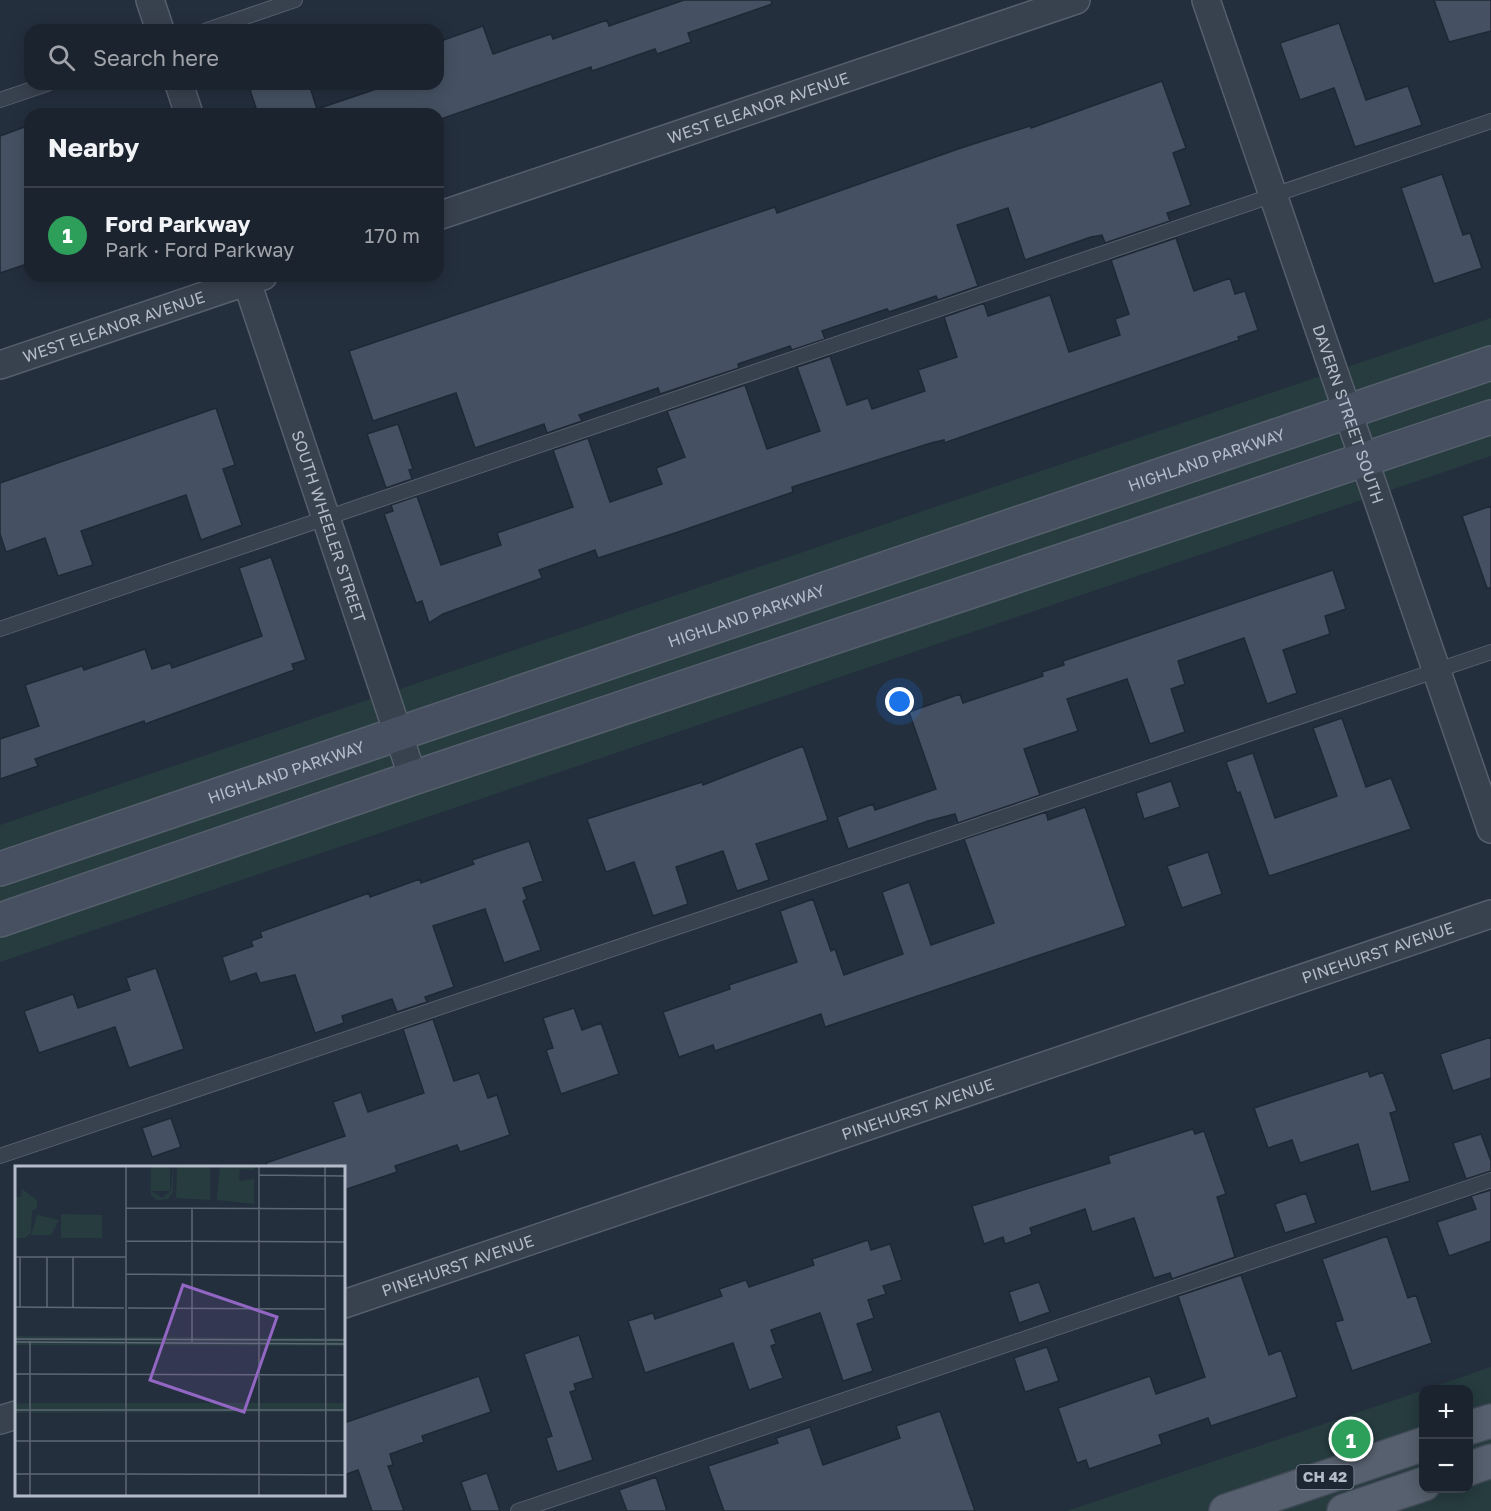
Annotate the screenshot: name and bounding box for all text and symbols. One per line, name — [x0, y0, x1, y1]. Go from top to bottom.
search box — [24, 24, 444, 90]
icon: search — [45, 41, 78, 74]
text: Search here — [93, 44, 219, 71]
street label: WEST ELEANOR AVENUE — [665, 68, 852, 148]
text: Nearby — [48, 132, 139, 163]
text: Ford Parkway — [105, 210, 250, 237]
text: 1 — [62, 223, 73, 247]
text: 170 m — [365, 223, 420, 247]
text: Park · Ford Parkway — [105, 237, 294, 261]
street label: WEST ELEANOR AVENUE — [20, 286, 207, 367]
street label: DAVERN STREET SOUTH — [1308, 322, 1388, 506]
street label: HIGHLAND PARKWAY — [1125, 423, 1288, 495]
street label: SOUTH WHEELER STREET — [287, 428, 370, 625]
street label: HIGHLAND PARKWAY — [665, 580, 828, 652]
your location — [885, 687, 914, 716]
street label: HIGHLAND PARKWAY — [205, 736, 368, 808]
street label: PINEHURST AVENUE — [1299, 917, 1457, 988]
street label: PINEHURST AVENUE — [839, 1074, 997, 1144]
inset map — [15, 1166, 345, 1496]
street label: PINEHURST AVENUE — [379, 1230, 536, 1301]
map controls — [1419, 1385, 1473, 1493]
button: + — [1419, 1385, 1473, 1439]
pin: 1 — [1332, 1416, 1370, 1462]
button: − — [1419, 1439, 1473, 1493]
road number: CH 42 — [1296, 1465, 1354, 1489]

